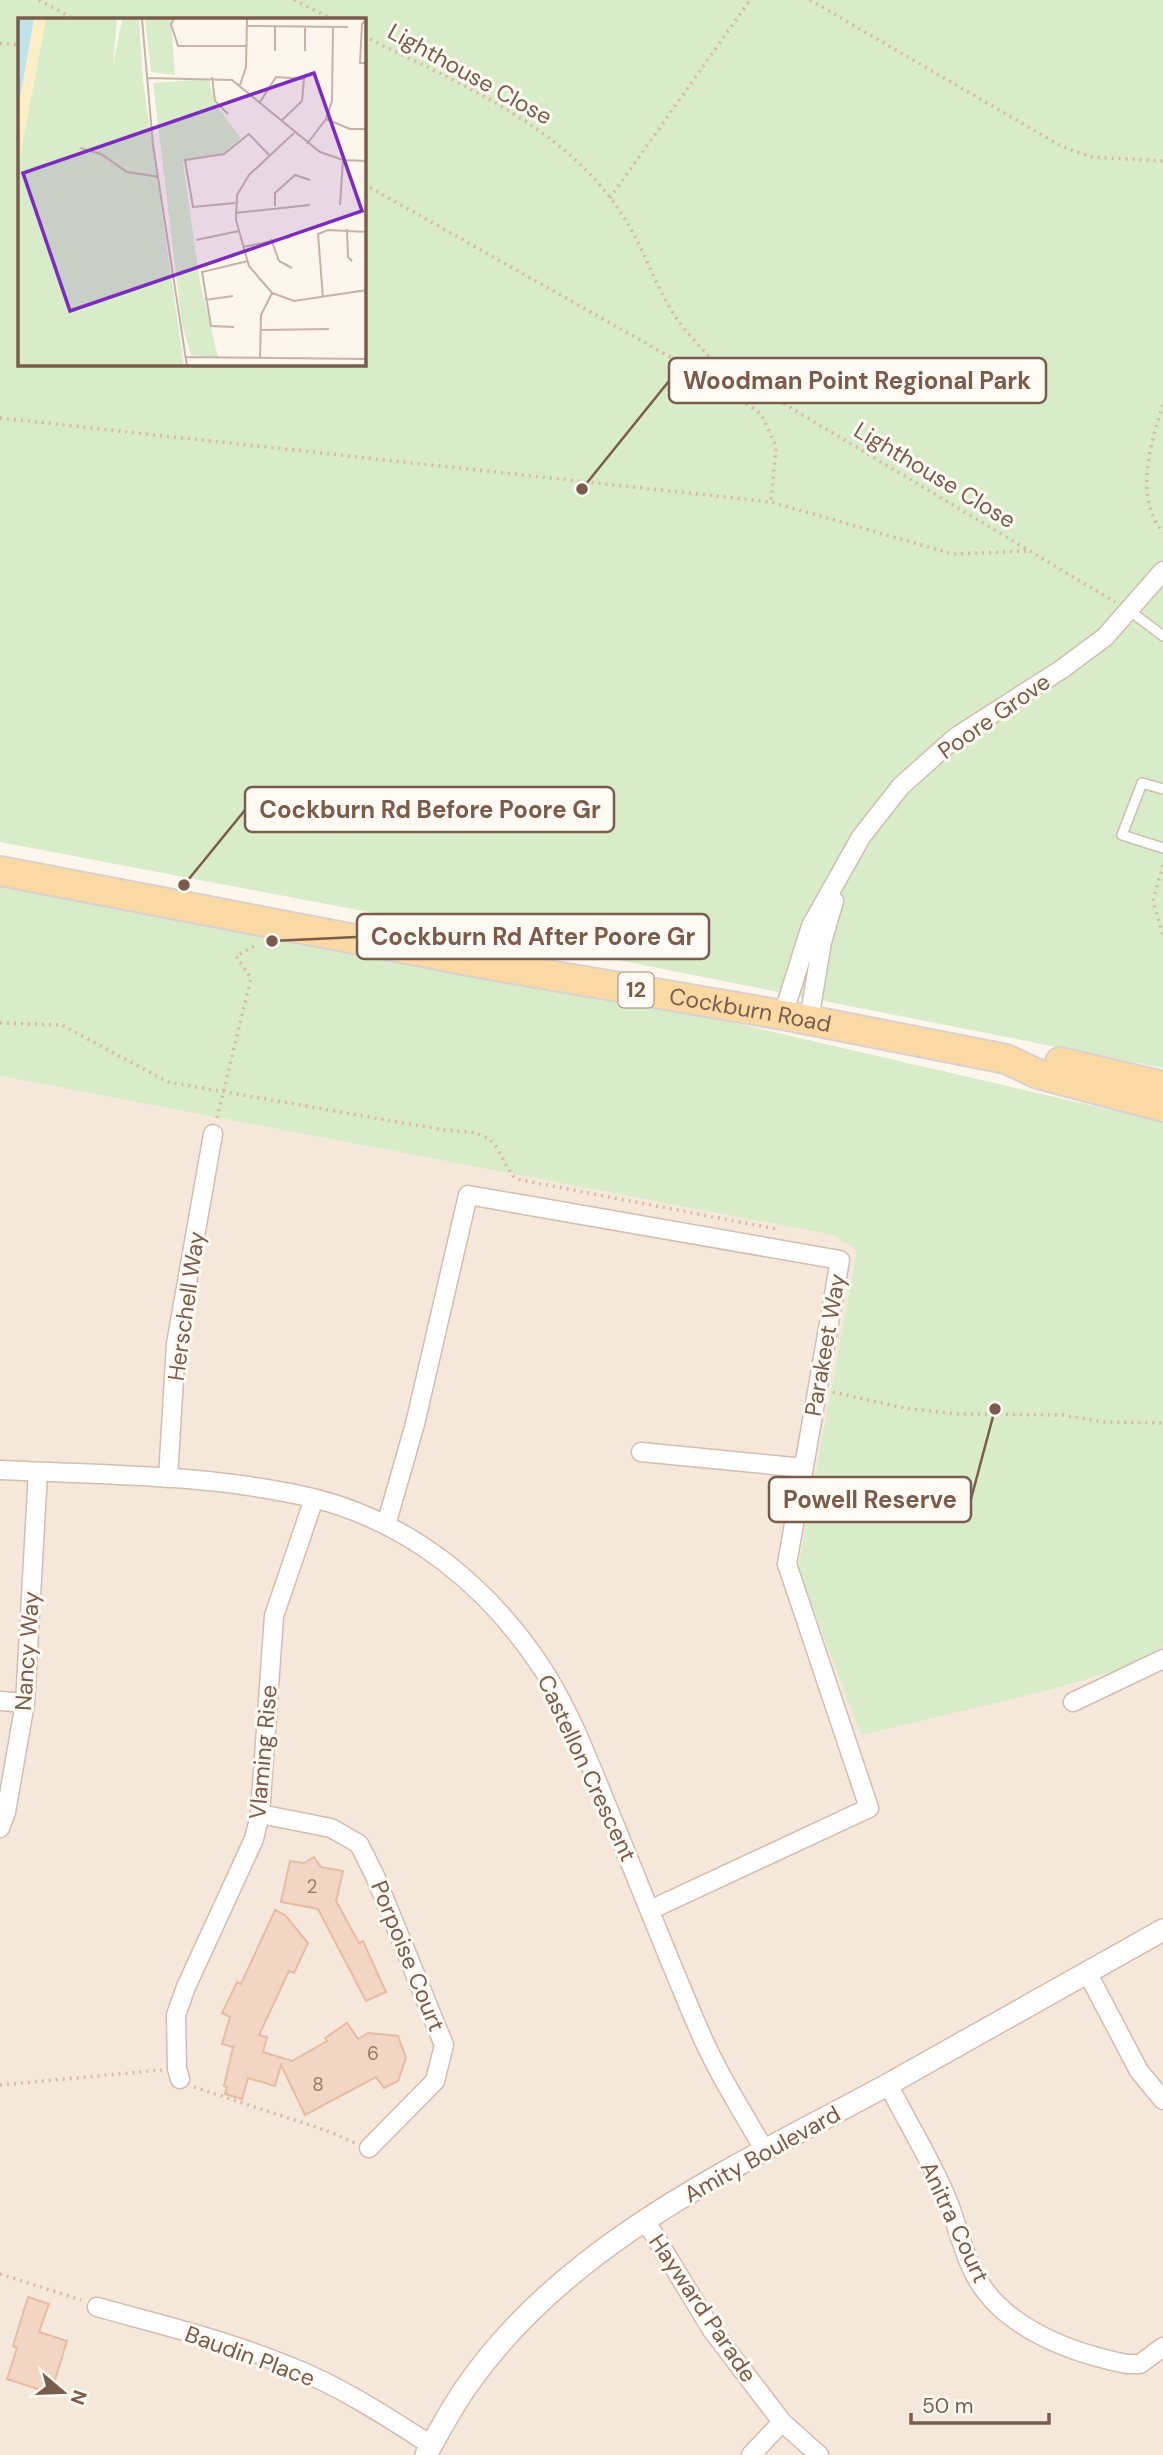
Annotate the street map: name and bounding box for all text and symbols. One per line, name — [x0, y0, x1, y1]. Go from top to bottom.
street label: Lighthouse Close — [383, 16, 557, 132]
inset map — [18, 18, 366, 366]
callout: Woodman Point Regional Park — [669, 358, 1046, 403]
text: Woodman Point Regional Park — [683, 365, 1031, 396]
street label: Lighthouse Close — [849, 415, 1021, 535]
street label: Poore Grove — [932, 666, 1056, 766]
callout: Cockburn Rd Before Poore Gr — [245, 787, 614, 832]
text: Cockburn Rd Before Poore Gr — [259, 794, 601, 825]
callout: Cockburn Rd After Poore Gr — [357, 914, 709, 959]
text: Cockburn Rd After Poore Gr — [371, 921, 696, 952]
road number: 12 — [618, 972, 654, 1007]
street label: Cockburn Road — [667, 981, 834, 1039]
street label: Herschell Way — [161, 1229, 211, 1383]
street label: Parakeet Way — [798, 1271, 852, 1419]
callout: Powell Reserve — [769, 1477, 971, 1522]
text: Powell Reserve — [783, 1484, 957, 1515]
street label: Nancy Way — [8, 1590, 46, 1712]
street label: Castellon Crescent — [531, 1670, 643, 1866]
street label: Vlaming Rise — [242, 1683, 284, 1821]
house number: 2 — [307, 1874, 318, 1899]
street label: Porpoise Court — [364, 1876, 452, 2036]
house number: 6 — [367, 2041, 379, 2066]
house number: 8 — [312, 2072, 324, 2097]
street label: Amity Boulevard — [679, 2099, 845, 2209]
street label: Anitra Court — [914, 2156, 996, 2288]
street label: Hayward Parade — [642, 2228, 764, 2388]
street label: Baudin Place — [181, 2319, 319, 2393]
north arrow — [28, 2357, 98, 2427]
scale bar — [911, 2382, 1049, 2426]
text: N — [65, 2387, 93, 2408]
text: 50 m — [922, 2392, 973, 2420]

